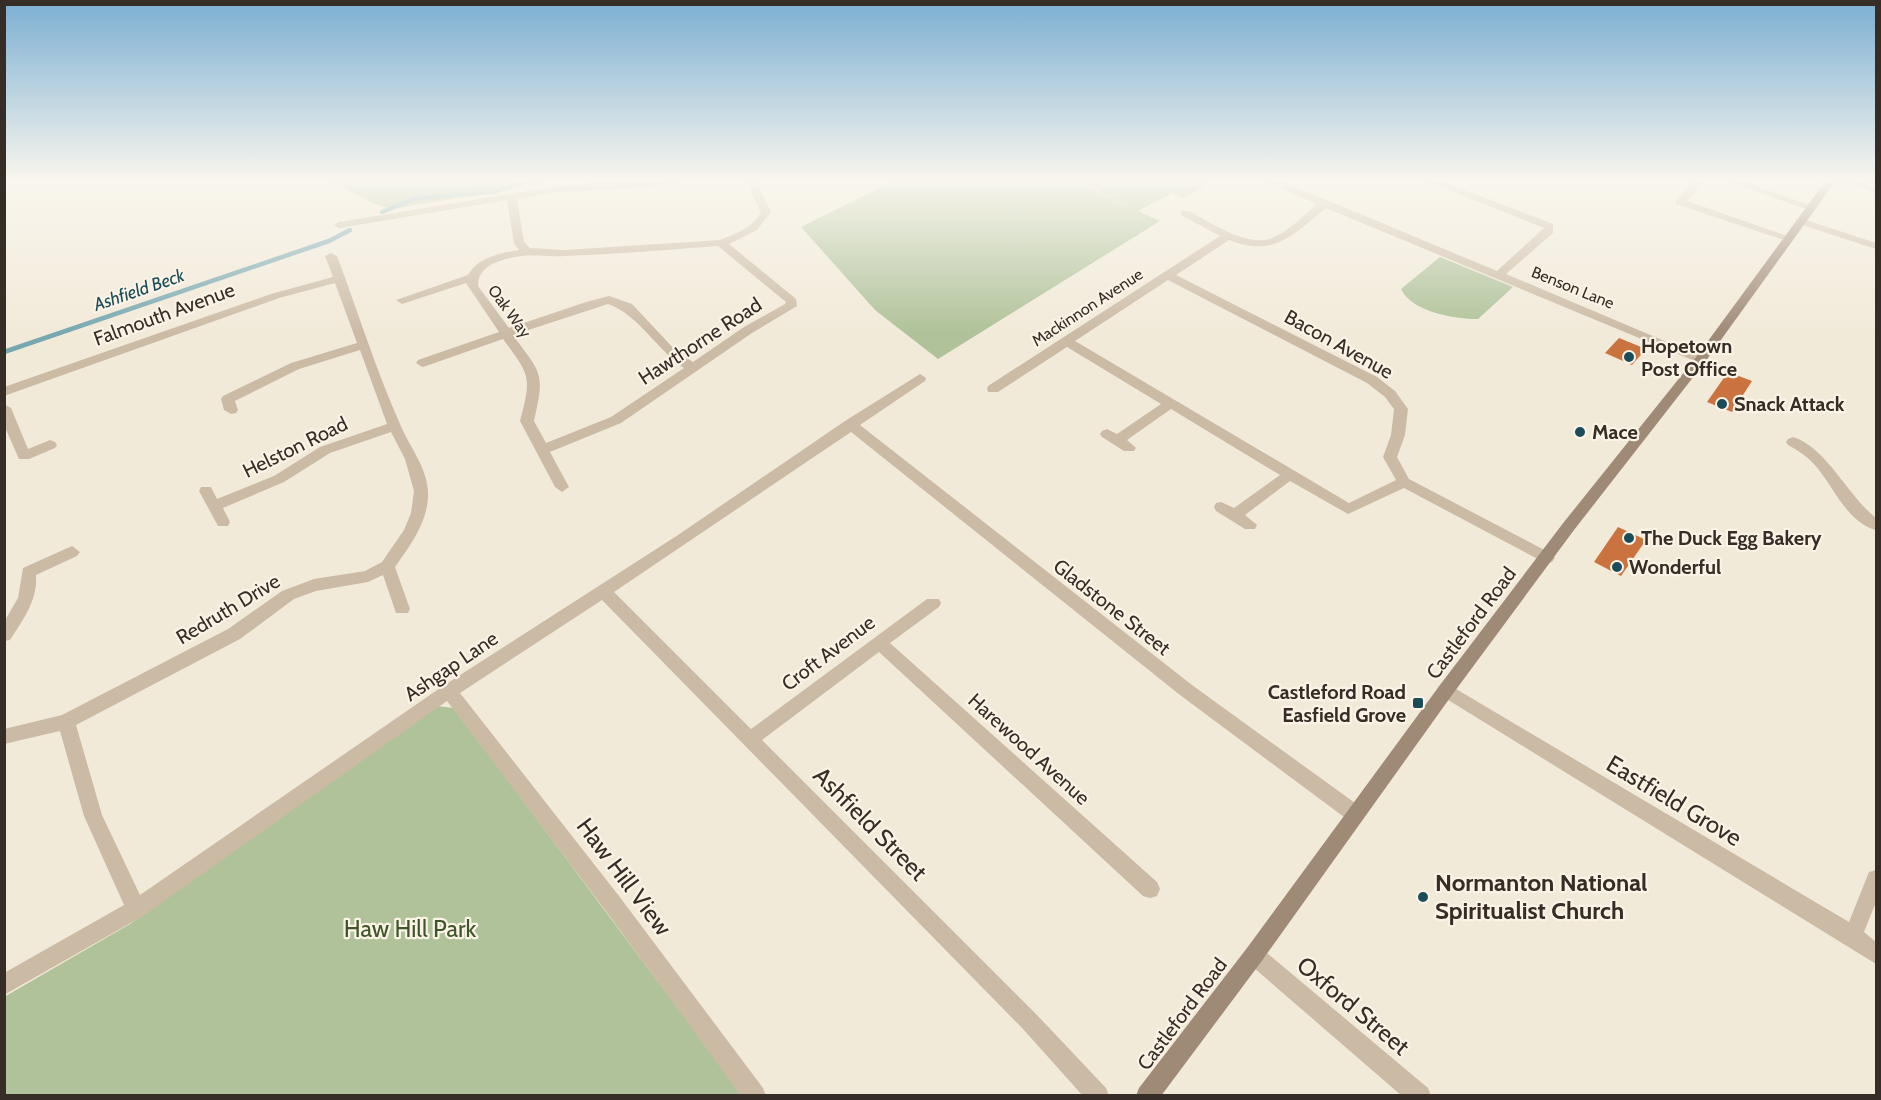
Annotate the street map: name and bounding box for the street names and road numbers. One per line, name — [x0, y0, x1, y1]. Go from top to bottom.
street label: Benson Lane — [1529, 262, 1617, 313]
street label: Mackinnon Avenue — [1028, 264, 1146, 350]
street label: Falmouth Avenue — [90, 277, 238, 351]
street label: Oak Way — [484, 281, 535, 341]
street label: Hawthorne Road — [634, 292, 766, 390]
street label: Bacon Avenue — [1280, 304, 1398, 384]
street label: Helston Road — [239, 411, 351, 483]
street label: Gladstone Street — [1049, 554, 1176, 660]
street label: Castleford Road — [1421, 562, 1521, 684]
street label: Redruth Drive — [172, 569, 284, 649]
street label: Croft Avenue — [777, 610, 879, 696]
street label: Ashgap Lane — [400, 626, 502, 706]
street label: Harewood Avenue — [963, 688, 1095, 810]
street label: Eastfield Grove — [1601, 749, 1747, 852]
street label: Ashfield Street — [807, 761, 933, 887]
street label: Haw Hill View — [571, 812, 678, 942]
street label: Oxford Street — [1291, 950, 1416, 1061]
street label: Castleford Road — [1132, 953, 1232, 1075]

